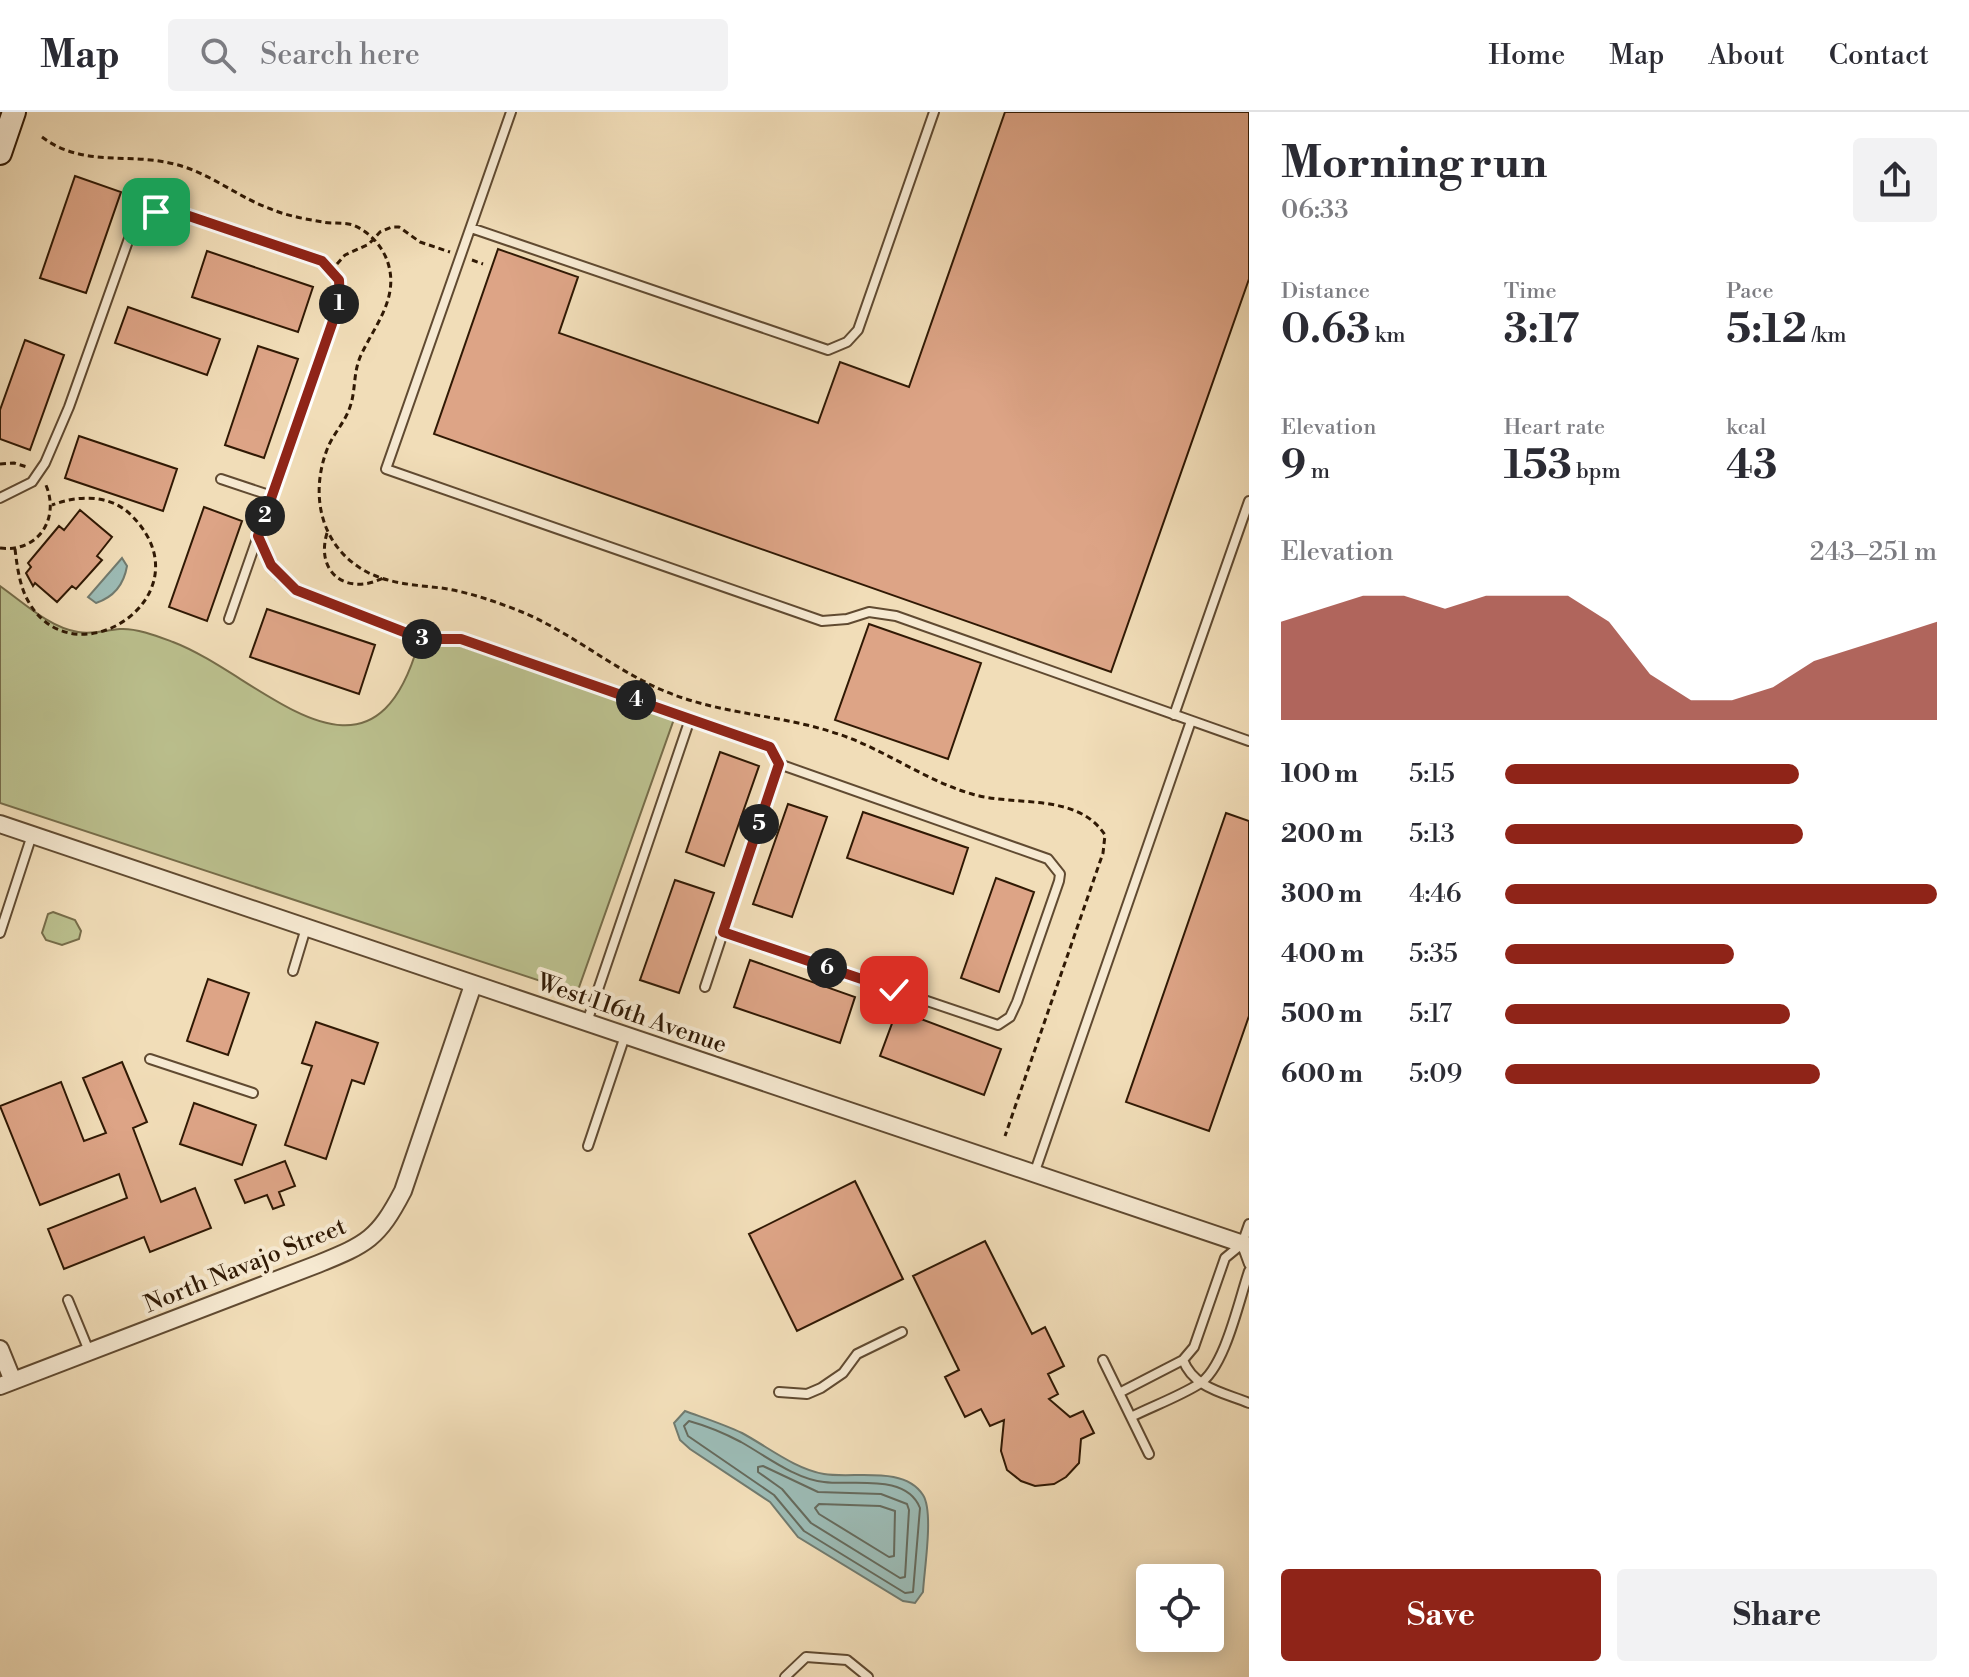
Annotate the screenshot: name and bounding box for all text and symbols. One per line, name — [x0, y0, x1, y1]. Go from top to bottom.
search box — [168, 19, 728, 91]
text: Map — [40, 32, 120, 79]
icon: search — [196, 33, 240, 77]
text: Search here — [260, 36, 420, 74]
text: Home — [1489, 38, 1565, 73]
text: Map — [1609, 38, 1664, 73]
text: About — [1708, 38, 1785, 73]
text: Contact — [1829, 38, 1929, 73]
text: Morning run — [1281, 136, 1547, 191]
button: share — [1853, 138, 1937, 222]
pin — [122, 178, 190, 246]
icon: arrive — [134, 190, 178, 234]
text: 06:33 — [1281, 194, 1349, 226]
text: Distance — [1281, 278, 1370, 305]
text: Time — [1504, 278, 1557, 305]
text: Pace — [1726, 278, 1774, 305]
pin: 1 — [319, 284, 359, 324]
text: 1 — [334, 290, 344, 317]
text: 0.63 — [1281, 305, 1370, 355]
text: 3:17 — [1504, 305, 1579, 355]
text: 5:12 — [1726, 305, 1807, 355]
text: km — [1370, 322, 1406, 349]
text: /km — [1807, 322, 1847, 349]
text: Elevation — [1281, 414, 1376, 441]
text: Heart rate — [1504, 414, 1605, 441]
text: kcal — [1726, 414, 1766, 441]
text: 9 — [1281, 441, 1306, 491]
text: 153 — [1504, 441, 1572, 491]
text: 43 — [1726, 441, 1777, 491]
text: m — [1306, 458, 1330, 485]
text: bpm — [1572, 458, 1621, 485]
pin: 2 — [245, 496, 285, 536]
text: 2 — [258, 502, 272, 529]
text: Elevation — [1281, 536, 1394, 568]
text: 243–251 m — [1810, 536, 1937, 568]
pin: 3 — [402, 619, 442, 659]
text: 3 — [415, 625, 429, 652]
pin: 4 — [616, 680, 656, 720]
text: 4 — [629, 686, 643, 713]
text: 100 m — [1281, 758, 1358, 790]
text: 5:15 — [1409, 758, 1455, 790]
pin: 5 — [739, 804, 779, 844]
text: 5 — [752, 810, 766, 837]
text: 200 m — [1281, 818, 1363, 850]
text: 5:13 — [1409, 818, 1455, 850]
text: 300 m — [1281, 878, 1362, 910]
text: 4:46 — [1409, 878, 1462, 910]
text: 400 m — [1281, 938, 1364, 970]
text: 5:35 — [1409, 938, 1458, 970]
pin: 6 — [807, 948, 847, 988]
text: 6 — [820, 954, 834, 981]
pin — [860, 956, 928, 1024]
street label: West 116th Avenue — [532, 967, 731, 1060]
icon: check — [872, 968, 916, 1012]
text: 500 m — [1281, 998, 1363, 1030]
text: 5:17 — [1409, 998, 1452, 1030]
text: 600 m — [1281, 1058, 1363, 1090]
text: 5:09 — [1409, 1058, 1462, 1090]
street label: North Navajo Street — [140, 1212, 351, 1320]
map controls — [1136, 1564, 1224, 1652]
button: locate — [1136, 1564, 1224, 1652]
button: Save — [1281, 1569, 1601, 1661]
button: Share — [1617, 1569, 1937, 1661]

